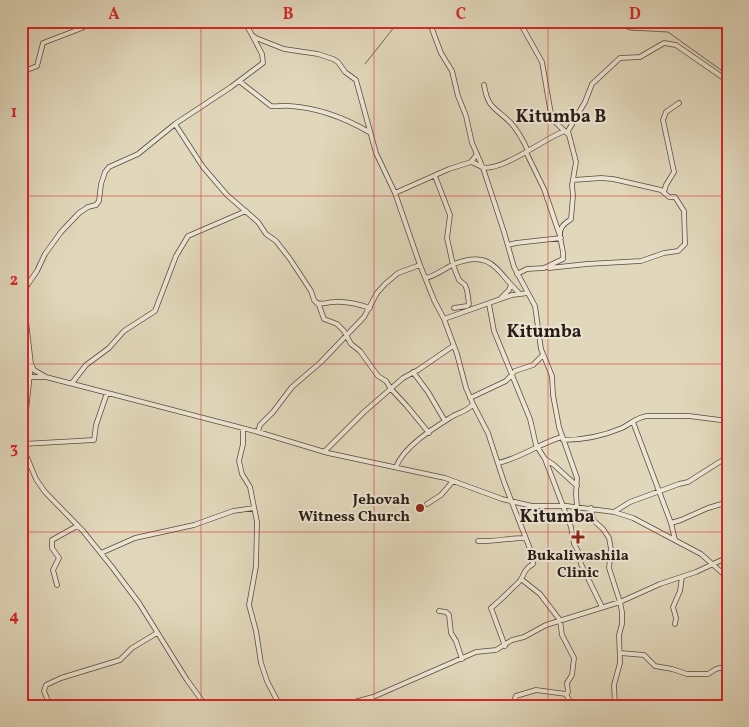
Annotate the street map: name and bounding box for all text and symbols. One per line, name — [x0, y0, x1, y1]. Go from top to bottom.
text: A — [108, 4, 120, 26]
text: B — [283, 4, 294, 26]
text: C — [456, 4, 466, 26]
text: D — [629, 4, 641, 26]
text: 1 — [11, 102, 17, 124]
district label: Kitumba B — [516, 105, 606, 130]
text: 2 — [10, 270, 18, 292]
district label: Kitumba — [506, 320, 582, 345]
text: 3 — [10, 438, 18, 460]
place label: Jehovah Witness Church — [298, 490, 410, 528]
marker: Jehovah Witness Church — [414, 502, 426, 514]
district label: Kitumba — [519, 505, 595, 530]
marker: Bukaliwashila Clinic — [571, 530, 585, 544]
place label: Bukaliwashila Clinic — [527, 546, 629, 584]
text: 4 — [9, 606, 19, 628]

